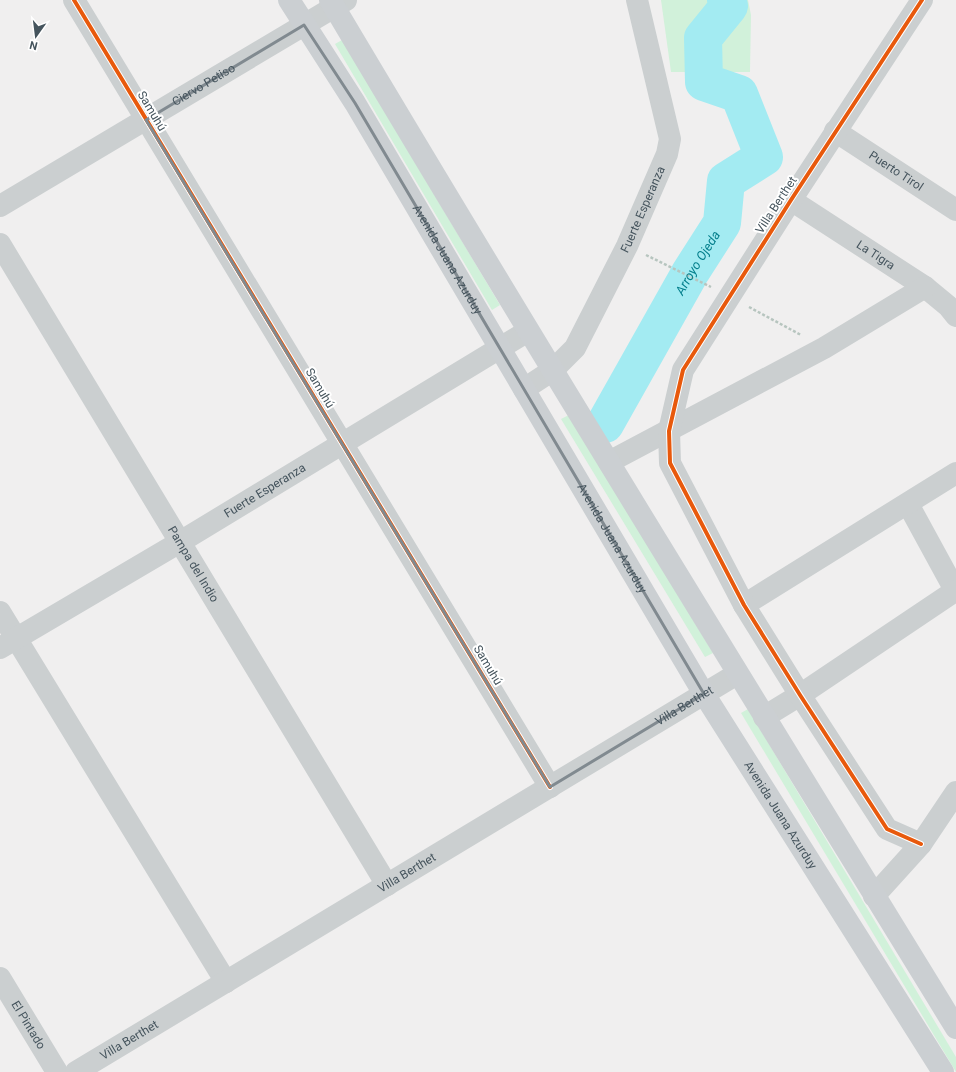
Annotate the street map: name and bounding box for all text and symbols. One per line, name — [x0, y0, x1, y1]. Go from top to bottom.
north arrow — [16, 16, 56, 56]
text: N — [28, 38, 39, 52]
street label: Ciervo Petiso — [170, 61, 238, 109]
street label: Samuhú — [135, 89, 169, 133]
street label: Puerto Tirol — [866, 148, 926, 194]
street label: Fuerte Esperanza — [618, 164, 668, 255]
street label: Villa Berthet — [752, 174, 800, 236]
street label: Avenida Juana Azurduy — [410, 202, 485, 317]
water label: Arroyo Ojeda — [671, 228, 723, 298]
street label: La Tigra — [854, 237, 898, 273]
street label: Samuhú — [303, 366, 337, 410]
street label: Fuerte Esperanza — [221, 461, 308, 521]
street label: Avenida Juana Azurduy — [574, 481, 650, 596]
street label: Pampa del Indio — [165, 524, 222, 605]
street label: Samuhú — [471, 643, 505, 687]
street label: Villa Berthet — [653, 683, 716, 729]
street label: Avenida Juana Azurduy — [741, 759, 820, 872]
street label: Villa Berthet — [375, 850, 438, 896]
street label: El Pintado — [9, 998, 49, 1052]
street label: Villa Berthet — [98, 1017, 161, 1063]

